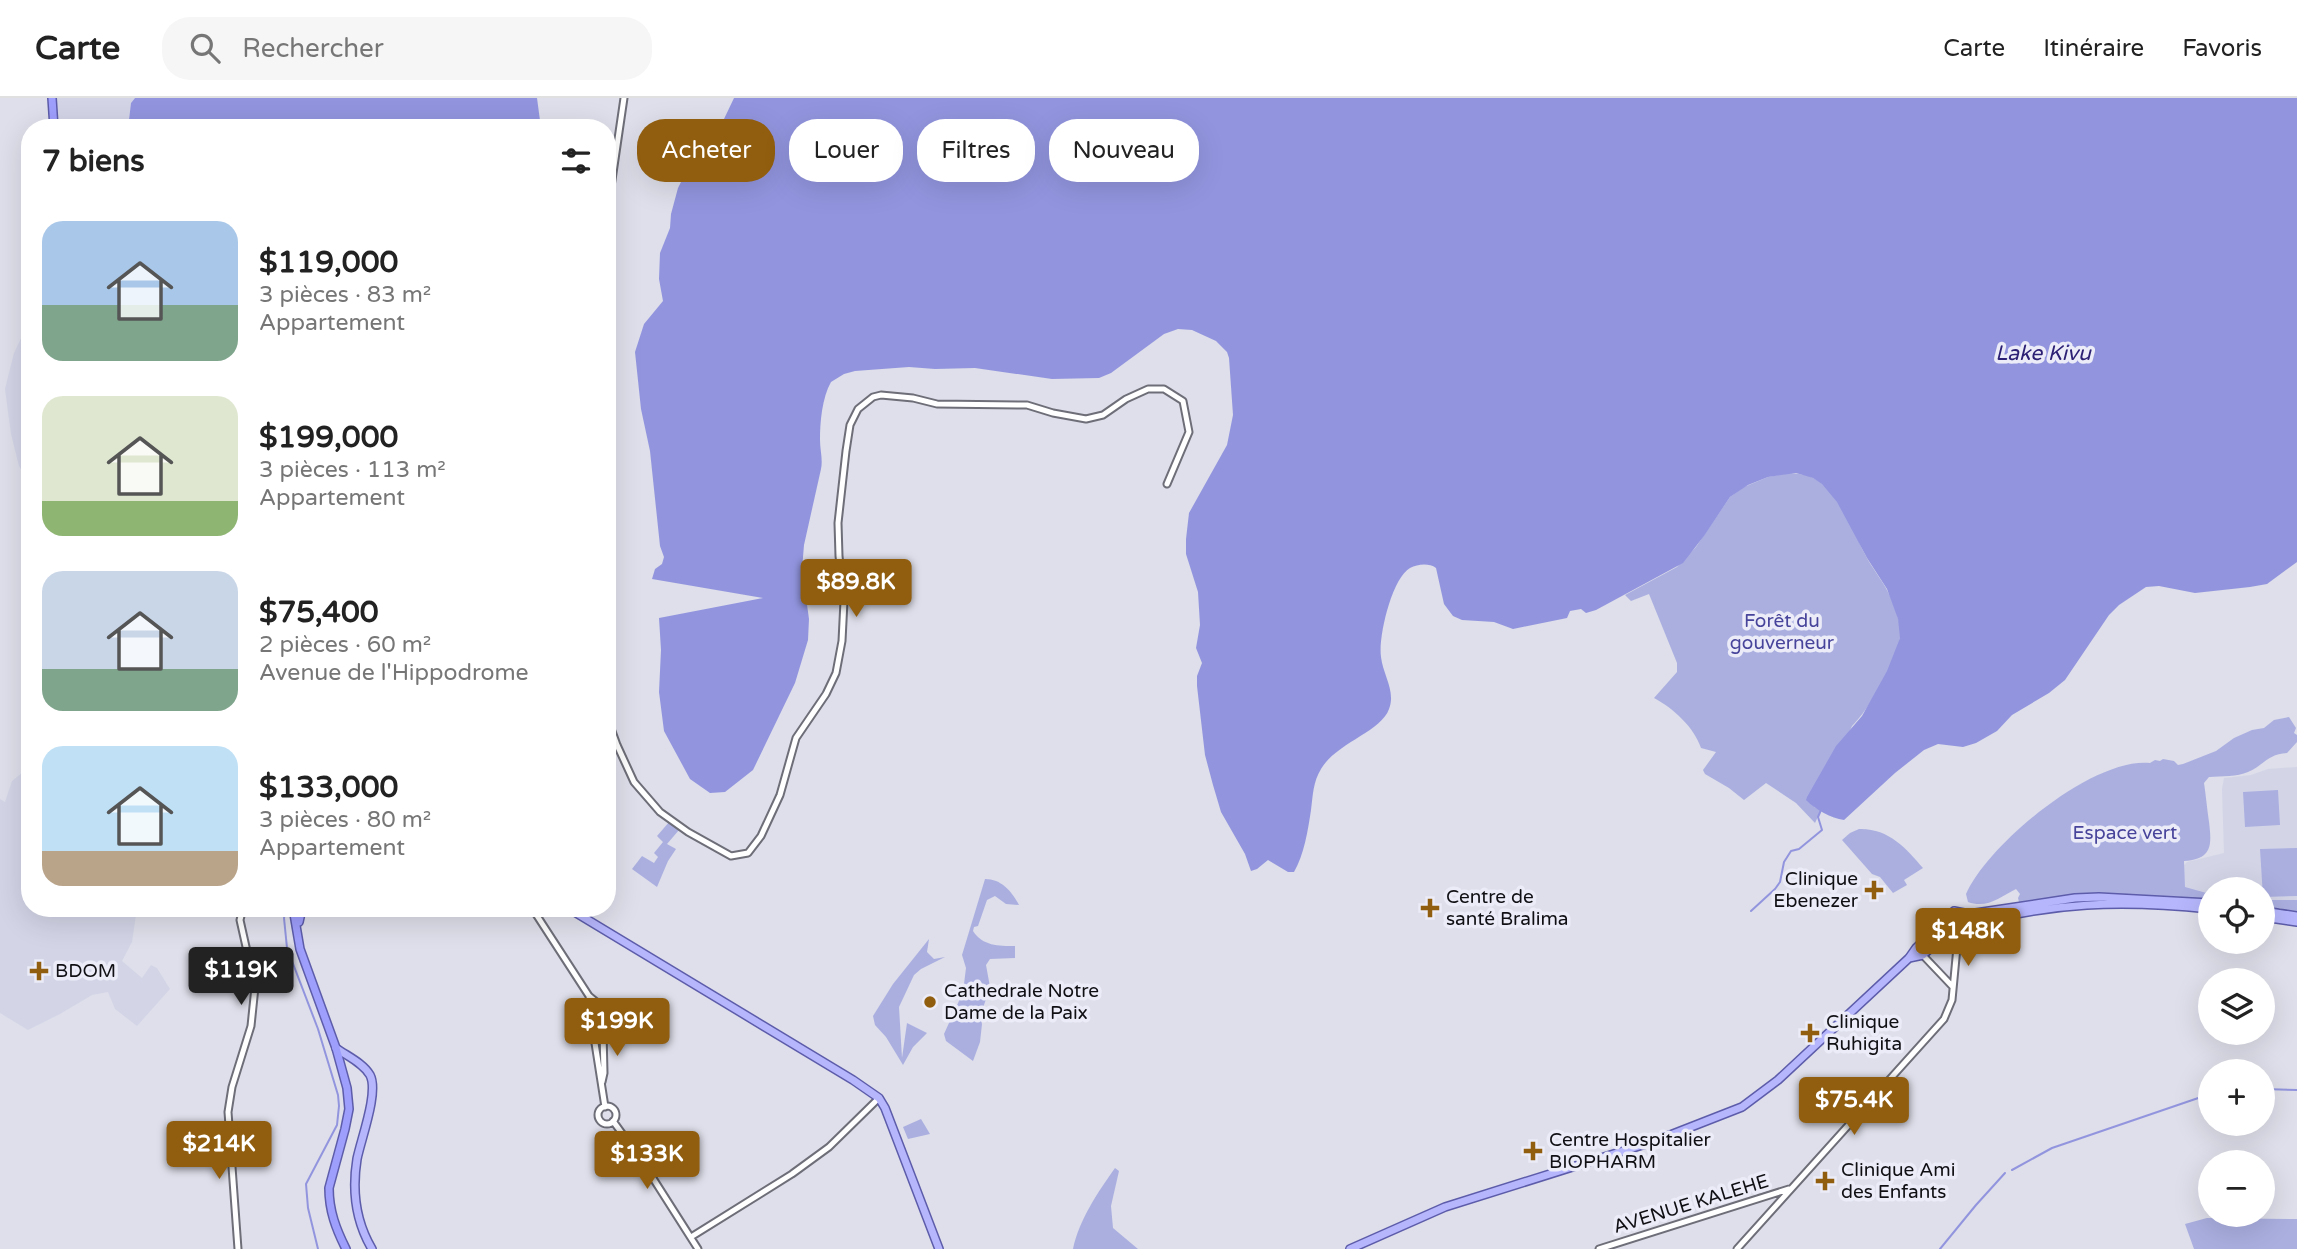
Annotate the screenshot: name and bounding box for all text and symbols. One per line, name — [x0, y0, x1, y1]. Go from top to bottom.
search box — [162, 17, 652, 80]
text: Carte — [35, 29, 120, 68]
icon: search — [186, 29, 224, 67]
text: Rechercher — [242, 33, 384, 64]
text: Carte — [1943, 34, 2005, 63]
text: Itinéraire — [2043, 34, 2144, 63]
text: Favoris — [2182, 34, 2262, 63]
chip: Acheter — [637, 119, 775, 182]
chip: Louer — [789, 119, 903, 182]
chip: Filtres — [917, 119, 1035, 182]
chip: Nouveau — [1049, 119, 1199, 182]
icon: filters — [557, 142, 595, 180]
text: 7 biens — [42, 143, 145, 180]
text: $119,000 — [259, 244, 398, 281]
icon: home — [98, 249, 182, 333]
text: 3 pièces · 83 m² — [259, 281, 431, 309]
text: Appartement — [259, 309, 405, 337]
water label: Lake Kivu — [1995, 341, 2092, 366]
text: $199,000 — [259, 419, 398, 456]
icon: home — [98, 424, 182, 508]
text: 3 pièces · 113 m² — [259, 456, 446, 484]
text: Appartement — [259, 484, 405, 512]
pin: $89.8K — [799, 560, 913, 619]
text: $89.8K — [817, 568, 895, 596]
text: $75,400 — [259, 594, 379, 631]
icon: home — [98, 599, 182, 683]
park label: Forêt du gouverneur — [1730, 610, 1835, 654]
text: 2 pièces · 60 m² — [259, 631, 431, 659]
text: Avenue de l'Hippodrome — [259, 659, 529, 687]
text: $133,000 — [259, 769, 398, 806]
icon: home — [98, 774, 182, 858]
text: 3 pièces · 80 m² — [259, 806, 431, 834]
park label: Espace vert — [2073, 822, 2177, 844]
text: Appartement — [259, 834, 405, 862]
place label: Clinique Ebenezer — [1773, 868, 1859, 912]
map controls — [2198, 877, 2275, 1227]
button: locate — [2198, 877, 2275, 954]
marker: Clinique Ebenezer — [1864, 880, 1884, 900]
place label: Centre de santé Bralima — [1446, 886, 1569, 930]
marker: Centre de santé Bralima — [1420, 898, 1440, 918]
pin: $148K — [1919, 908, 2017, 968]
text: $148K — [1932, 917, 2004, 945]
pin: $119K — [192, 948, 290, 1007]
text: $119K — [205, 956, 277, 984]
place label: BDOM — [55, 960, 116, 982]
marker: BDOM — [29, 961, 49, 981]
button: layers — [2198, 968, 2275, 1045]
place label: Cathedrale Notre Dame de la Paix — [944, 980, 1099, 1024]
marker: Cathedrale Notre Dame de la Paix — [922, 994, 938, 1010]
pin: $199K — [568, 998, 666, 1058]
text: $199K — [581, 1007, 653, 1035]
place label: Clinique Ruhigita — [1826, 1011, 1902, 1055]
marker: Clinique Ruhigita — [1800, 1023, 1820, 1043]
button: + — [2198, 1059, 2275, 1136]
pin: $75.4K — [1797, 1077, 1911, 1137]
text: $75.4K — [1815, 1086, 1893, 1114]
pin: $214K — [170, 1122, 268, 1181]
place label: Centre Hospitalier BIOPHARM — [1549, 1129, 1712, 1173]
text: $214K — [183, 1130, 255, 1158]
pin: $133K — [598, 1132, 696, 1191]
text: $133K — [611, 1140, 683, 1168]
marker: Centre Hospitalier BIOPHARM — [1523, 1141, 1543, 1161]
button: − — [2198, 1150, 2275, 1227]
place label: Clinique Ami des Enfants — [1841, 1159, 1955, 1203]
street label: AVENUE KALEHE — [1611, 1170, 1771, 1238]
marker: Clinique Ami des Enfants — [1815, 1171, 1835, 1191]

